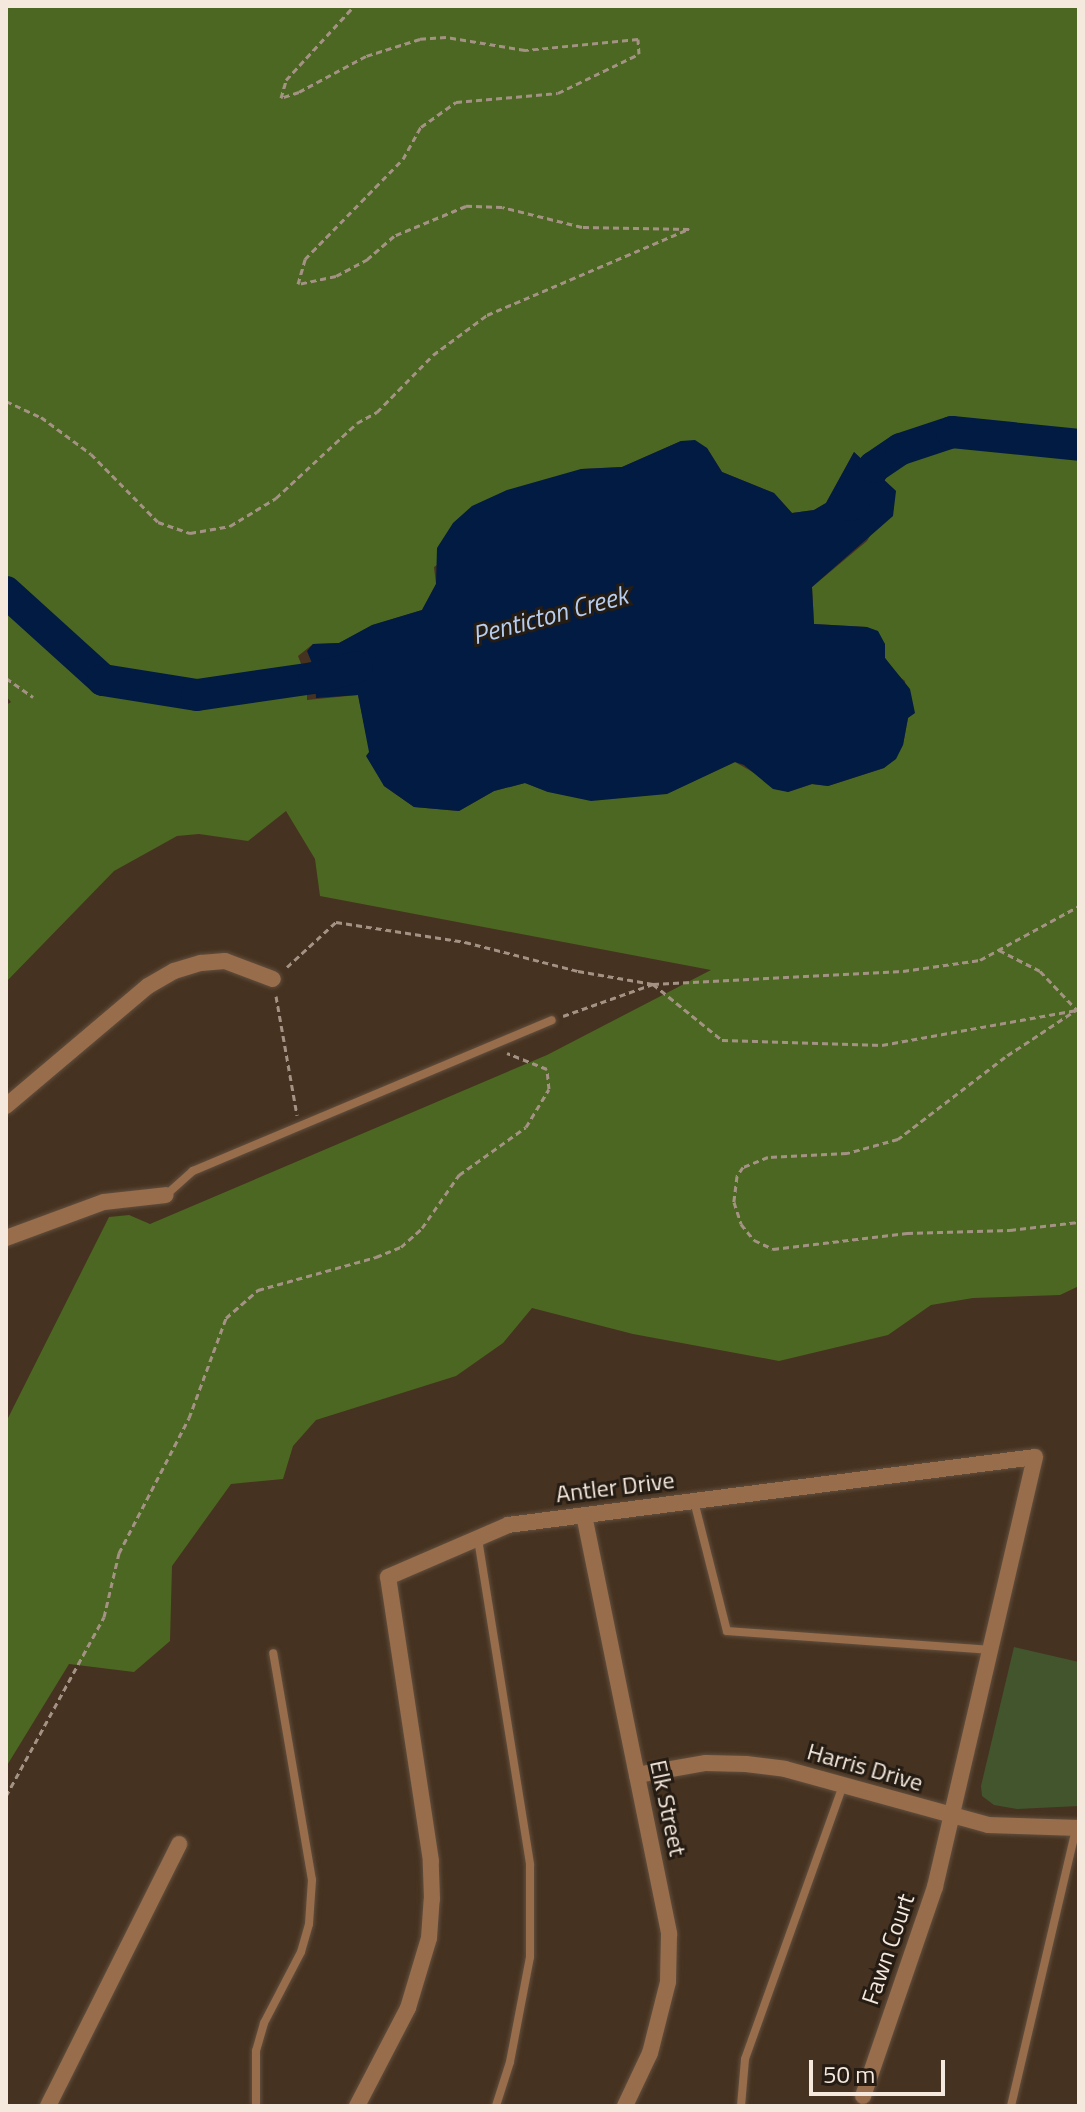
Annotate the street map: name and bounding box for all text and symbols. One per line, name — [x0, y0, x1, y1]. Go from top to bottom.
water label: Penticton Creek — [469, 579, 631, 651]
street label: Antler Drive — [554, 1465, 676, 1509]
street label: Harris Drive — [804, 1737, 926, 1797]
street label: Elk Street — [644, 1757, 692, 1859]
street label: Fawn Court — [856, 1890, 920, 2008]
scale bar — [813, 2044, 949, 2094]
text: 50 m — [823, 2056, 875, 2092]

